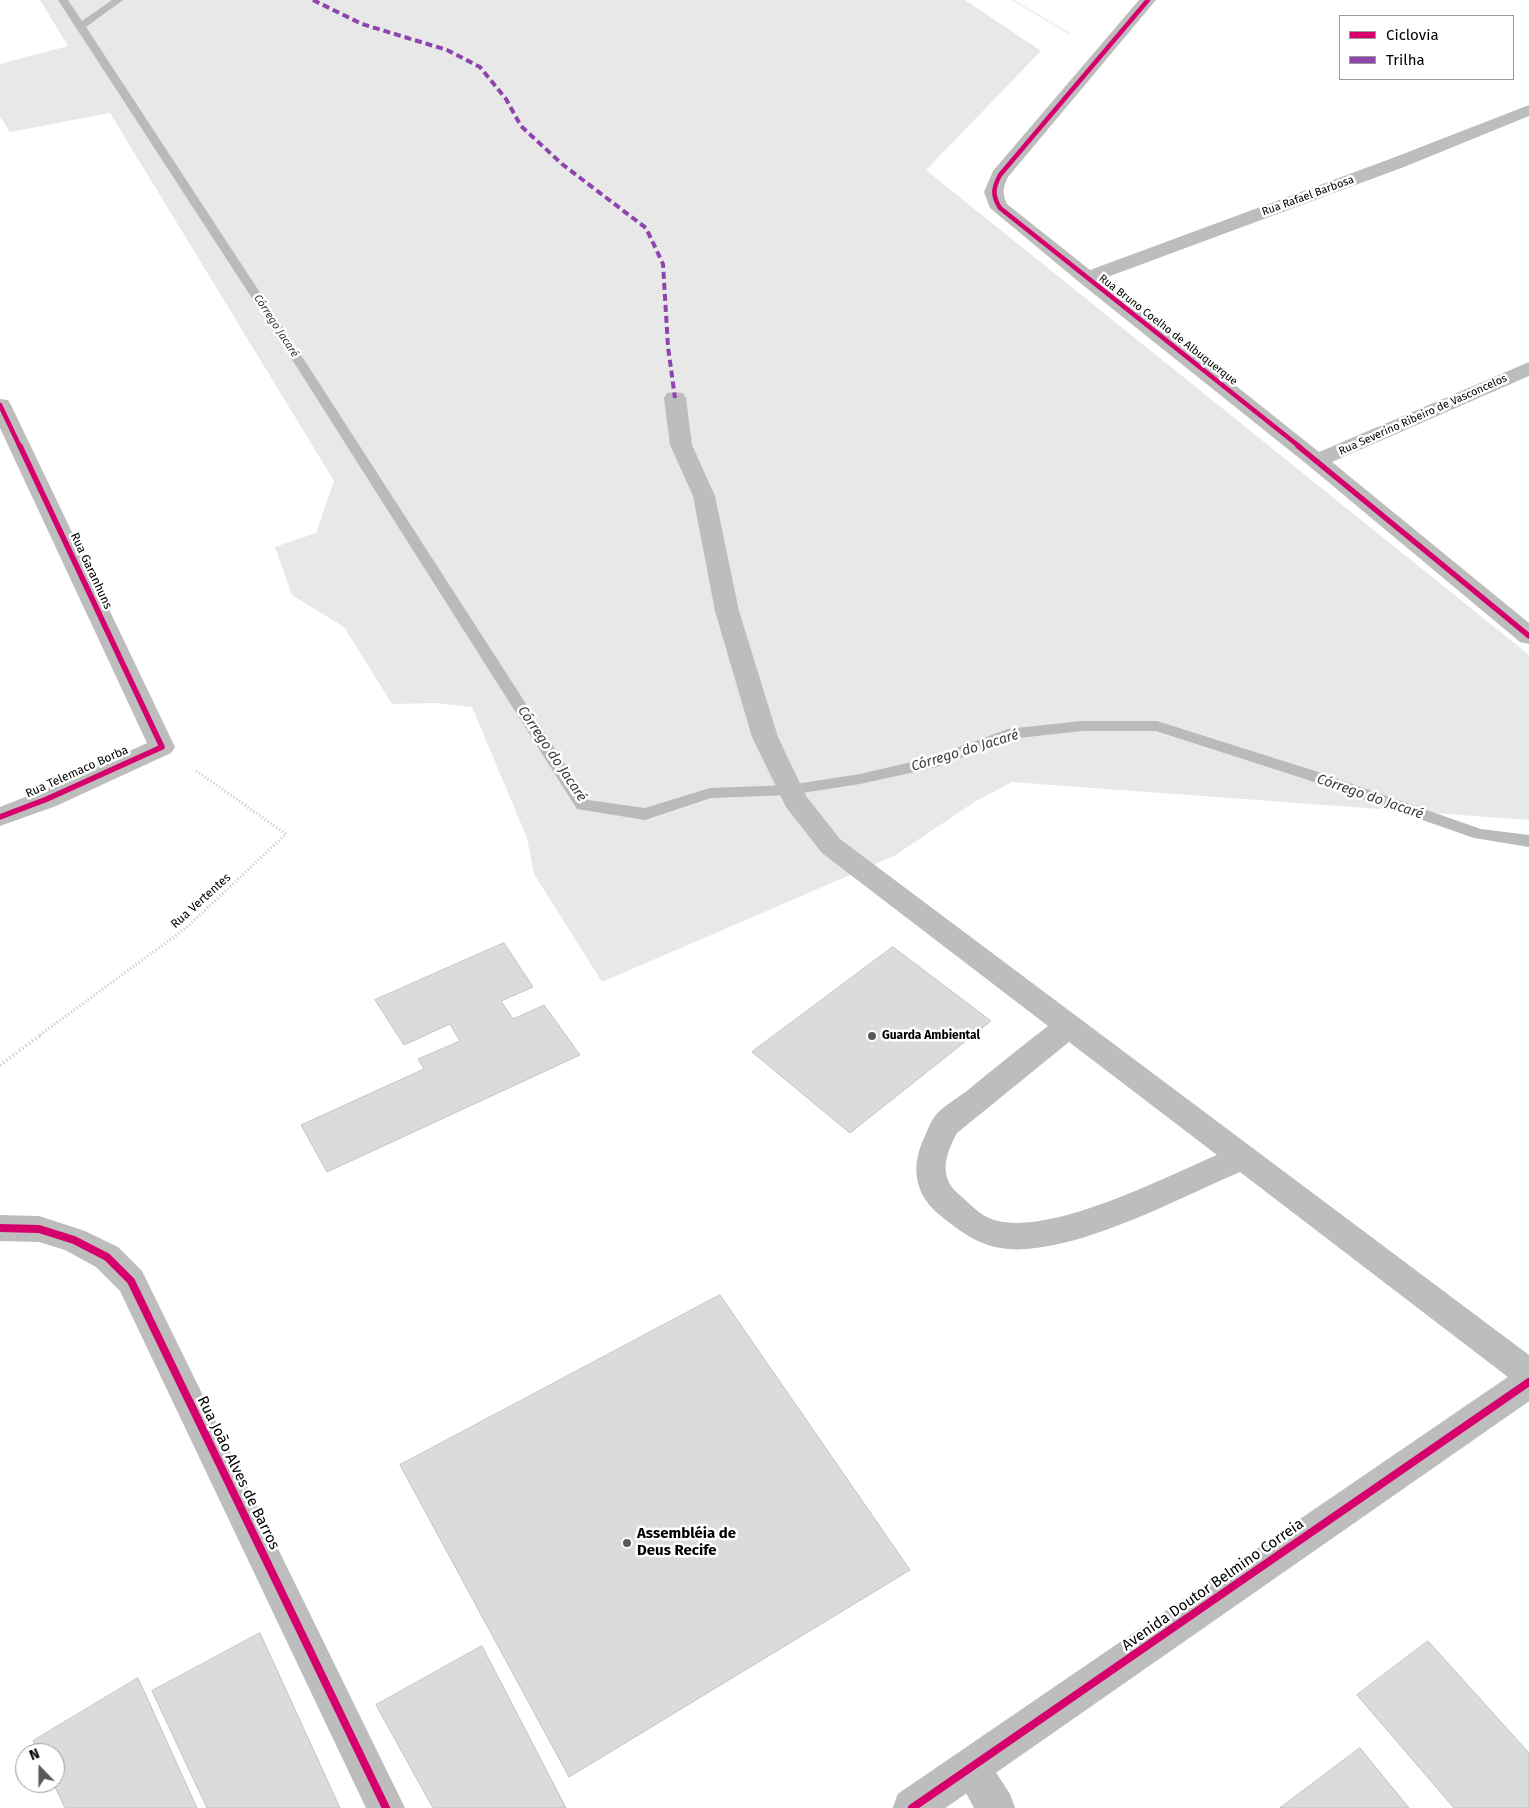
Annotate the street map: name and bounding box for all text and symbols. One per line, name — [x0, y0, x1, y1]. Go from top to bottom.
legend — [1339, 15, 1514, 80]
text: Ciclovia — [1386, 26, 1439, 44]
text: Trilha — [1386, 51, 1425, 69]
street label: Rua Rafael Barbosa — [1260, 173, 1356, 219]
street label: Rua Bruno Coelho de Albuquerque — [1096, 272, 1240, 388]
water label: Córrego Jacaré — [251, 292, 301, 360]
street label: Rua Severino Ribeiro de Vasconcelos — [1337, 372, 1509, 458]
street label: Rua Garanhuns — [67, 531, 115, 611]
water label: Córrego do Jacaré — [514, 703, 590, 805]
water label: Córrego do Jacaré — [909, 727, 1021, 775]
street label: Rua Telemaco Borba — [23, 743, 131, 801]
water label: Córrego do Jacaré — [1315, 771, 1425, 823]
street label: Rua Vertentes — [168, 870, 234, 932]
place label: Guarda Ambiental — [882, 1029, 980, 1043]
marker: Guarda Ambiental — [866, 1030, 878, 1042]
street label: Rua João Alves de Barros — [193, 1393, 283, 1553]
street label: Avenida Doutor Belmino Correia — [1119, 1515, 1307, 1655]
place label: Assembléia de Deus Recife — [637, 1525, 736, 1560]
marker: Assembléia de Deus Recife — [621, 1537, 633, 1549]
north arrow — [15, 1743, 65, 1793]
text: N — [27, 1745, 42, 1764]

